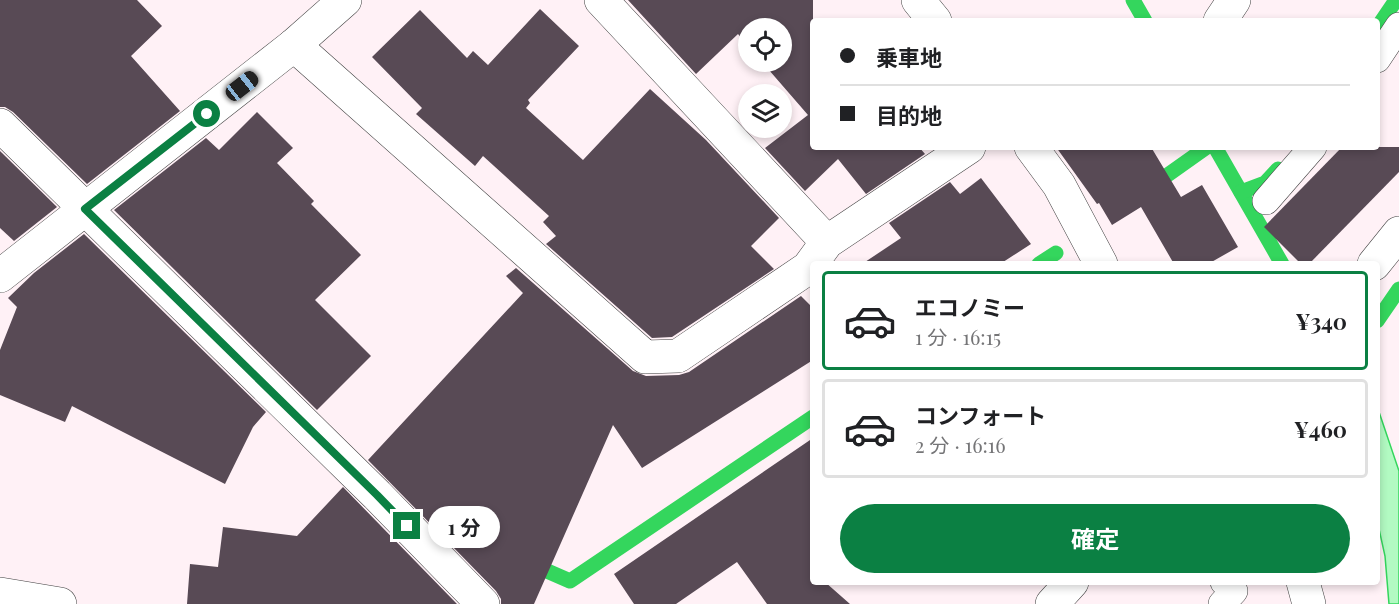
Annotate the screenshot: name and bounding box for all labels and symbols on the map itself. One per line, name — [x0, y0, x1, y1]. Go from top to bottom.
car — [222, 68, 262, 104]
route start — [193, 100, 220, 127]
callout: 1 分 — [428, 505, 500, 547]
route end — [393, 512, 420, 539]

